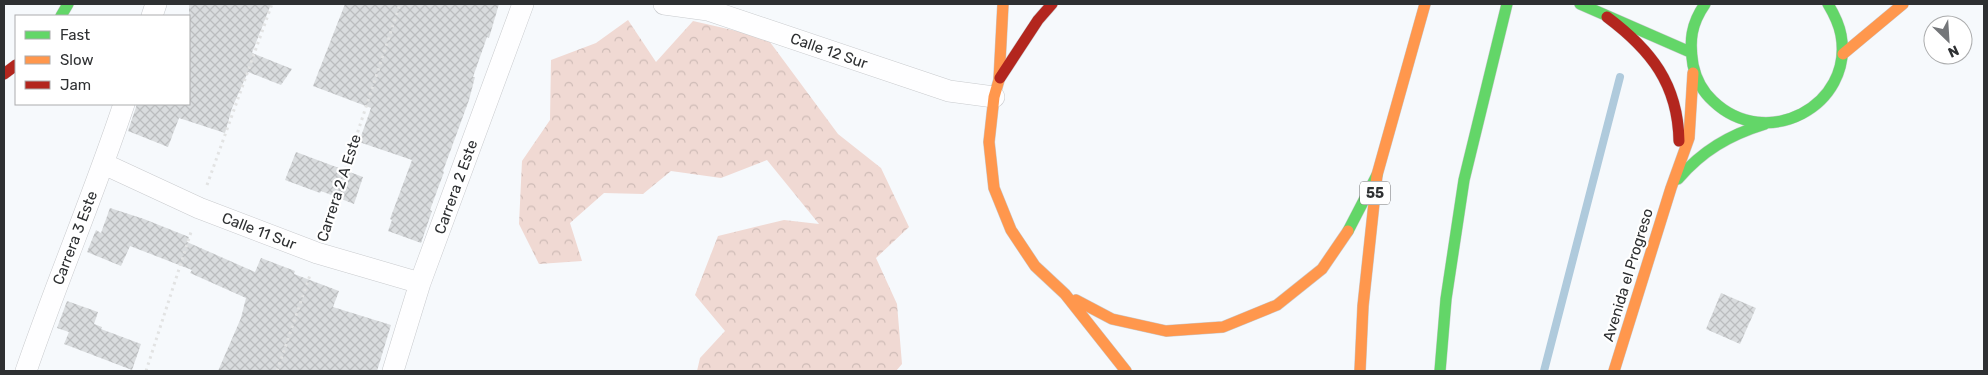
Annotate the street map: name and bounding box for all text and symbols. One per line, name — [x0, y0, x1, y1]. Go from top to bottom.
legend — [15, 15, 190, 105]
north arrow — [1923, 15, 1973, 65]
text: Fast — [60, 26, 90, 44]
street label: Calle 12 Sur — [788, 29, 870, 73]
text: N — [1945, 41, 1961, 61]
text: Slow — [60, 51, 93, 69]
text: Jam — [60, 76, 91, 94]
street label: Carrera 2 A Este — [313, 132, 365, 244]
street label: Carrera 2 Este — [431, 137, 481, 237]
road number: 55 — [1360, 182, 1390, 204]
street label: Carrera 3 Este — [49, 188, 101, 288]
street label: Avenida el Progreso — [1599, 206, 1657, 344]
street label: Calle 11 Sur — [219, 209, 299, 254]

